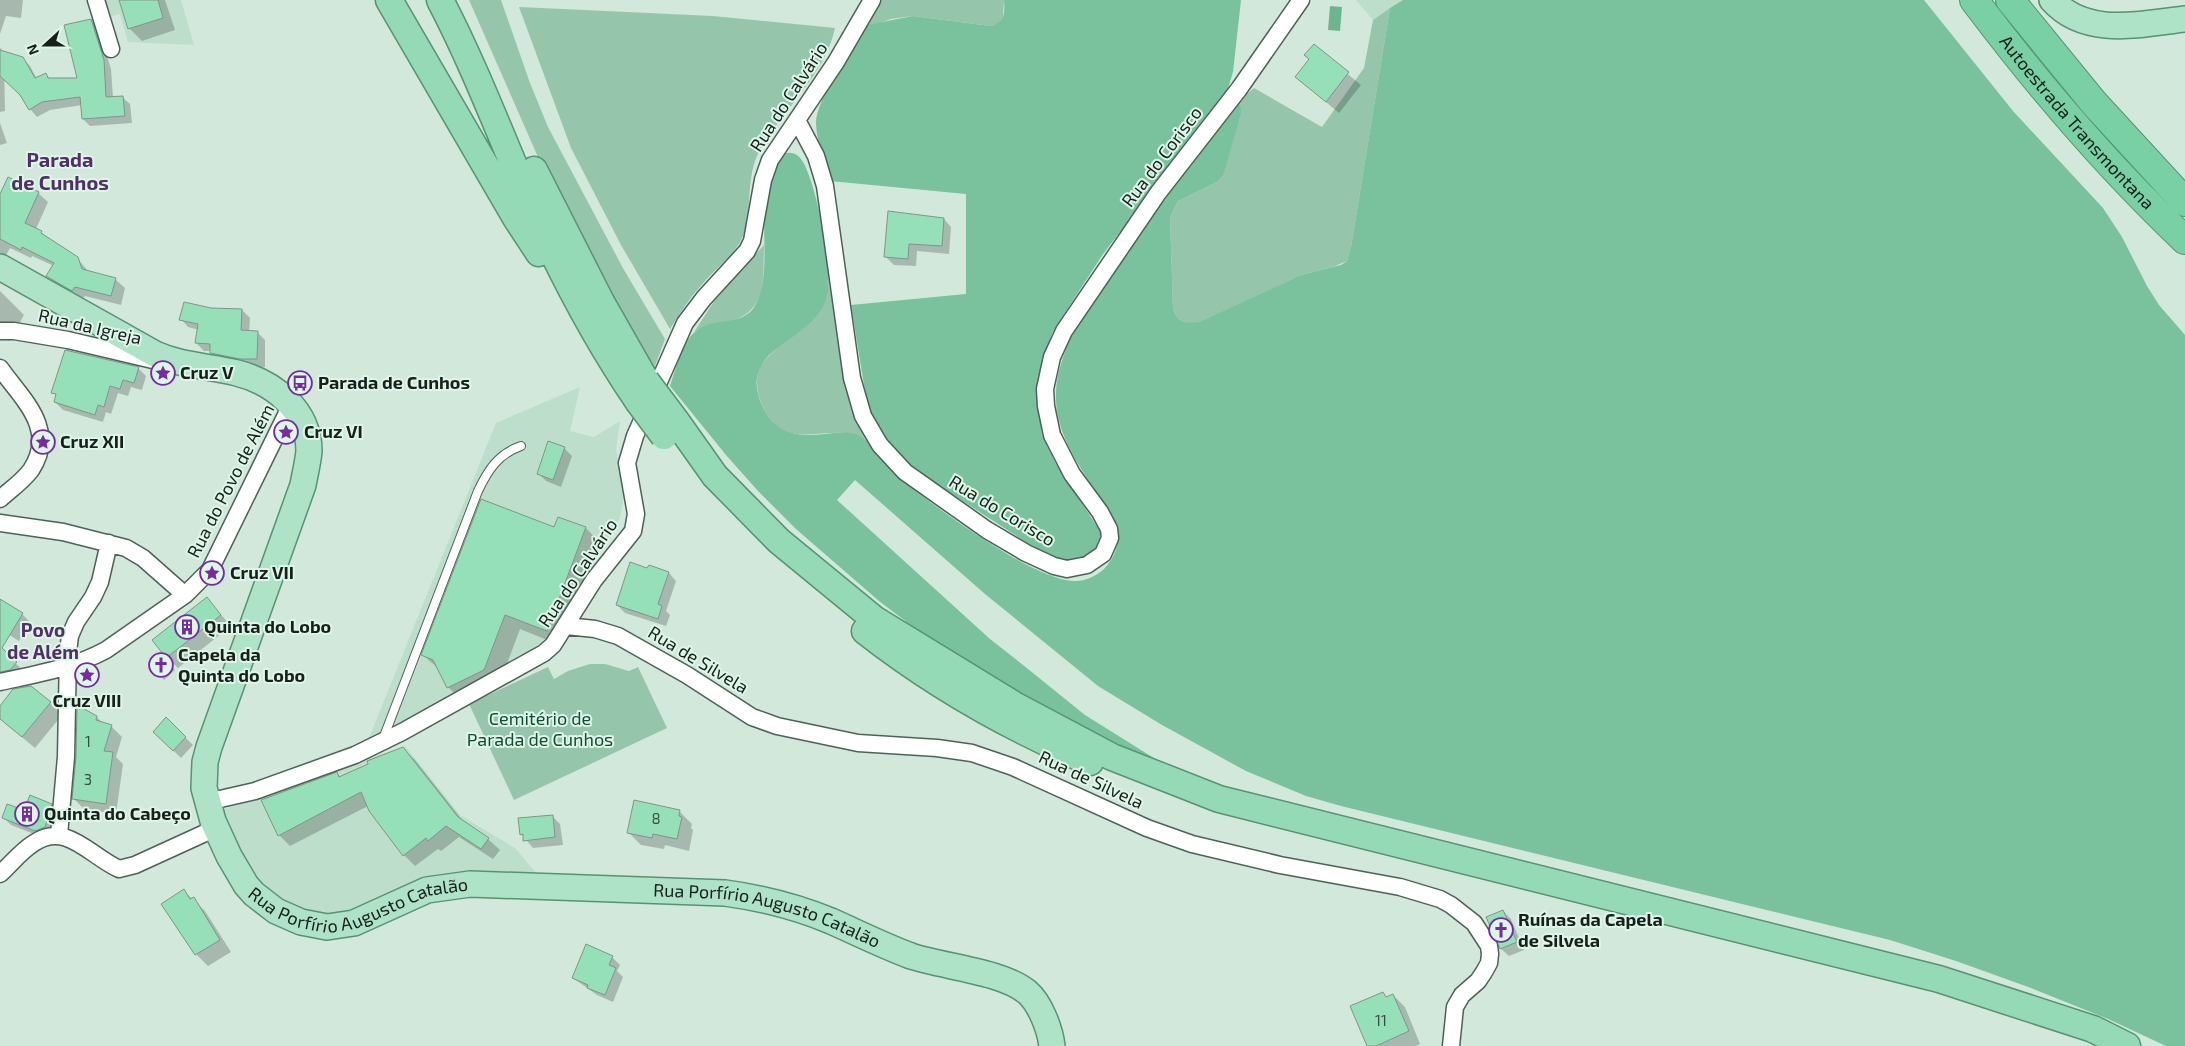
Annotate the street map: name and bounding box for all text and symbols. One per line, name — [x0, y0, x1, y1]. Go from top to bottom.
north arrow — [20, 20, 70, 70]
street label: Autoestrada Transmontana — [1995, 30, 2159, 214]
street label: Rua do Calvário — [745, 38, 832, 155]
text: N — [23, 42, 42, 58]
street label: Rua do Corisco — [1116, 102, 1206, 211]
district label: Parada de Cunhos — [11, 147, 109, 194]
street label: Rua da Igreja — [36, 303, 144, 349]
place icon: Cruz V — [150, 360, 176, 386]
place label: Cruz V — [180, 361, 234, 383]
bus stop icon: Parada de Cunhos — [287, 370, 313, 396]
place label: Parada de Cunhos — [318, 371, 470, 393]
street label: Rua do Povo de Além — [182, 400, 278, 561]
place icon: Cruz VI — [273, 419, 299, 445]
place label: Cruz VI — [304, 420, 363, 442]
place icon: Cruz XII — [30, 429, 56, 455]
place label: Cruz XII — [60, 430, 124, 452]
street label: Rua do Corisco — [945, 470, 1060, 550]
street label: Rua do Calvário — [533, 514, 622, 631]
place icon: Cruz VII — [199, 560, 225, 586]
place label: Cruz VII — [230, 561, 294, 583]
building icon: Quinta do Lobo — [174, 614, 200, 640]
place label: Quinta do Lobo — [204, 615, 331, 637]
district label: Povo de Além — [7, 618, 79, 663]
street label: Rua de Silvela — [644, 621, 753, 698]
place label: Capela da Quinta do Lobo — [178, 643, 305, 686]
church icon: Capela da Quinta do Lobo — [148, 652, 174, 678]
place icon: Cruz VIII — [74, 662, 100, 688]
place label: Cruz VIII — [52, 689, 122, 711]
park label: Cemitério de Parada de Cunhos — [467, 707, 613, 750]
house number: 1 — [85, 732, 91, 750]
street label: Rua de Silvela — [1036, 745, 1147, 813]
house number: 3 — [84, 770, 92, 788]
building icon: Quinta do Cabeço — [14, 801, 40, 827]
place label: Quinta do Cabeço — [44, 802, 191, 825]
house number: 8 — [651, 809, 661, 827]
text: Rua Porfírio Augusto Catalão — [244, 872, 469, 937]
street label: Rua Porfírio Augusto Catalão — [245, 873, 479, 895]
street label: Rua Porfírio Augusto Catalão — [653, 878, 884, 952]
place label: Ruínas da Capela de Silvela — [1518, 908, 1663, 951]
church icon: Ruínas da Capela de Silvela — [1488, 917, 1514, 943]
house number: 11 — [1375, 1011, 1387, 1029]

